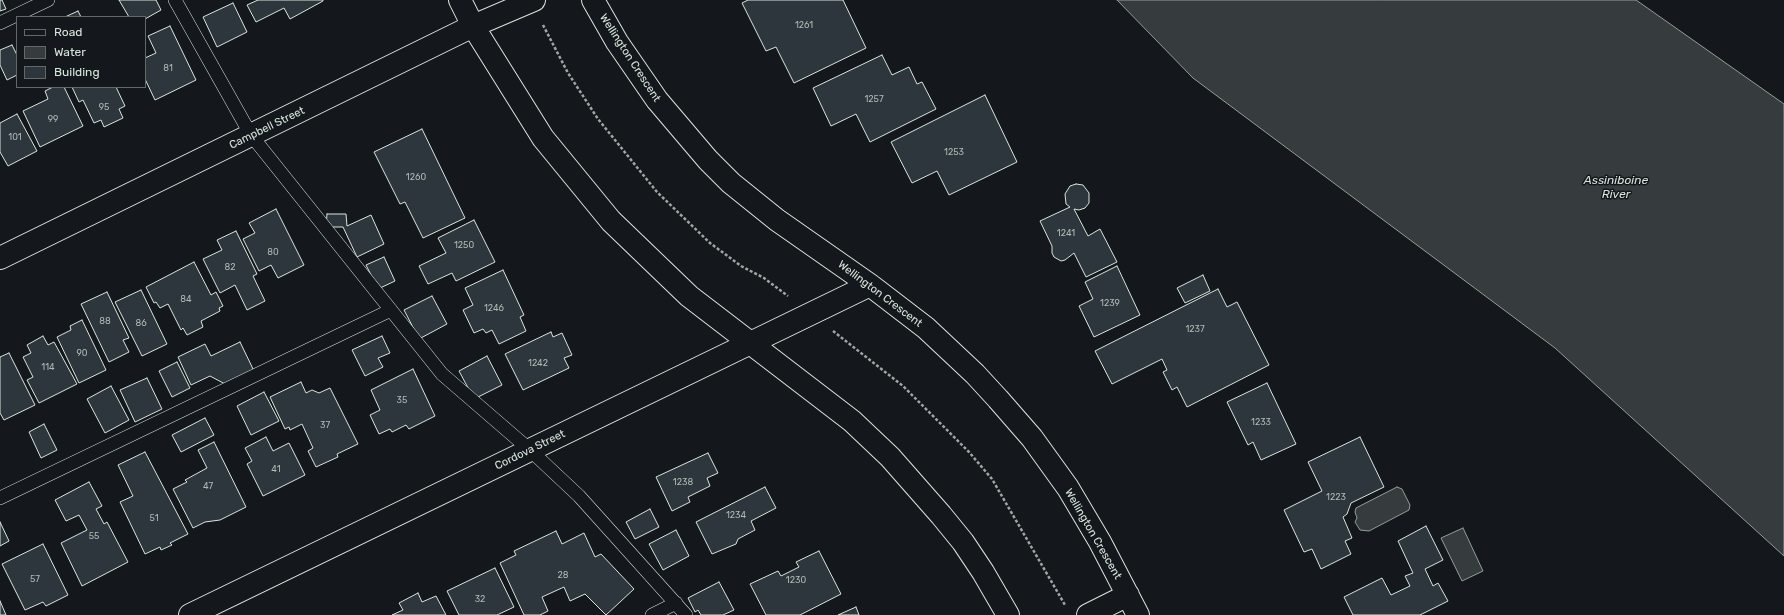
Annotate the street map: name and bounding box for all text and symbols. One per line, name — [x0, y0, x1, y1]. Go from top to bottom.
street label: Wellington Crescent — [597, 12, 663, 104]
legend — [16, 16, 146, 88]
house number: 1261 — [795, 20, 813, 30]
text: Road — [54, 25, 82, 39]
text: Water — [54, 45, 86, 59]
house number: 81 — [163, 63, 173, 73]
text: Building — [54, 65, 100, 79]
house number: 1257 — [864, 94, 884, 104]
house number: 95 — [99, 102, 109, 112]
street label: Campbell Street — [227, 104, 307, 152]
house number: 99 — [48, 114, 58, 124]
house number: 101 — [8, 132, 22, 142]
house number: 1253 — [944, 147, 964, 157]
house number: 1260 — [406, 172, 426, 182]
water label: Assiniboine River — [1584, 174, 1648, 202]
house number: 1241 — [1057, 228, 1075, 238]
house number: 1250 — [454, 240, 474, 250]
house number: 80 — [267, 247, 279, 257]
street label: Wellington Crescent — [835, 258, 925, 330]
house number: 82 — [224, 262, 236, 272]
house number: 84 — [180, 294, 192, 304]
house number: 1239 — [1100, 298, 1120, 308]
house number: 1246 — [484, 303, 504, 313]
house number: 88 — [99, 316, 111, 326]
house number: 86 — [135, 318, 147, 328]
house number: 1237 — [1185, 324, 1205, 334]
house number: 90 — [76, 348, 88, 358]
house number: 1242 — [528, 358, 548, 368]
house number: 114 — [41, 362, 55, 372]
house number: 35 — [397, 395, 407, 405]
house number: 1233 — [1251, 417, 1271, 427]
house number: 37 — [320, 420, 330, 430]
street label: Cordova Street — [493, 427, 567, 473]
house number: 41 — [271, 464, 281, 474]
house number: 1238 — [673, 477, 693, 487]
house number: 47 — [203, 481, 213, 491]
street label: Wellington Crescent — [1062, 486, 1124, 582]
house number: 1223 — [1326, 492, 1346, 502]
house number: 1234 — [726, 510, 746, 520]
house number: 51 — [149, 513, 159, 523]
house number: 55 — [89, 531, 99, 541]
house number: 28 — [557, 570, 569, 580]
house number: 57 — [30, 574, 40, 584]
house number: 1230 — [786, 575, 806, 585]
house number: 32 — [475, 594, 485, 604]

